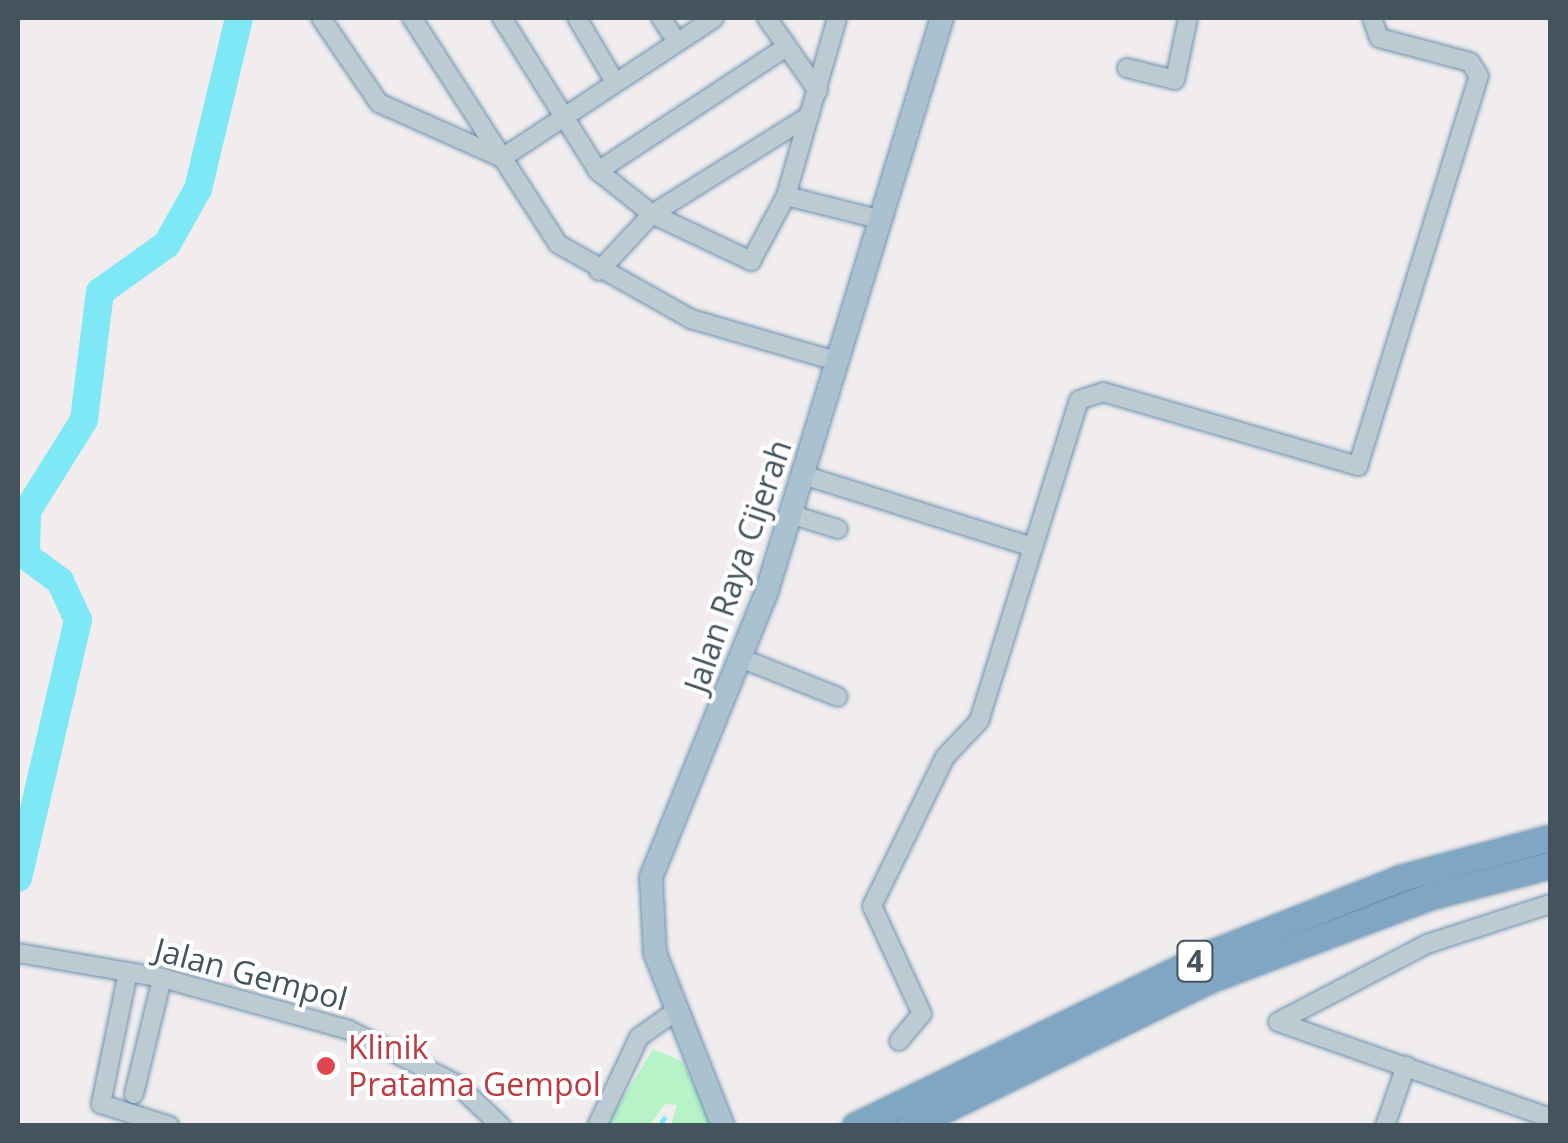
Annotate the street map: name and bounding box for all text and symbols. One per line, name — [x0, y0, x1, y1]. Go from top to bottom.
street label: Jalan Raya Cijerah — [677, 435, 799, 697]
street label: Jalan Gempol — [150, 930, 352, 1018]
road number: 4 — [1175, 936, 1215, 986]
place label: Klinik Pratama Gempol — [348, 1029, 601, 1104]
marker: Klinik Pratama Gempol — [313, 1053, 339, 1079]

